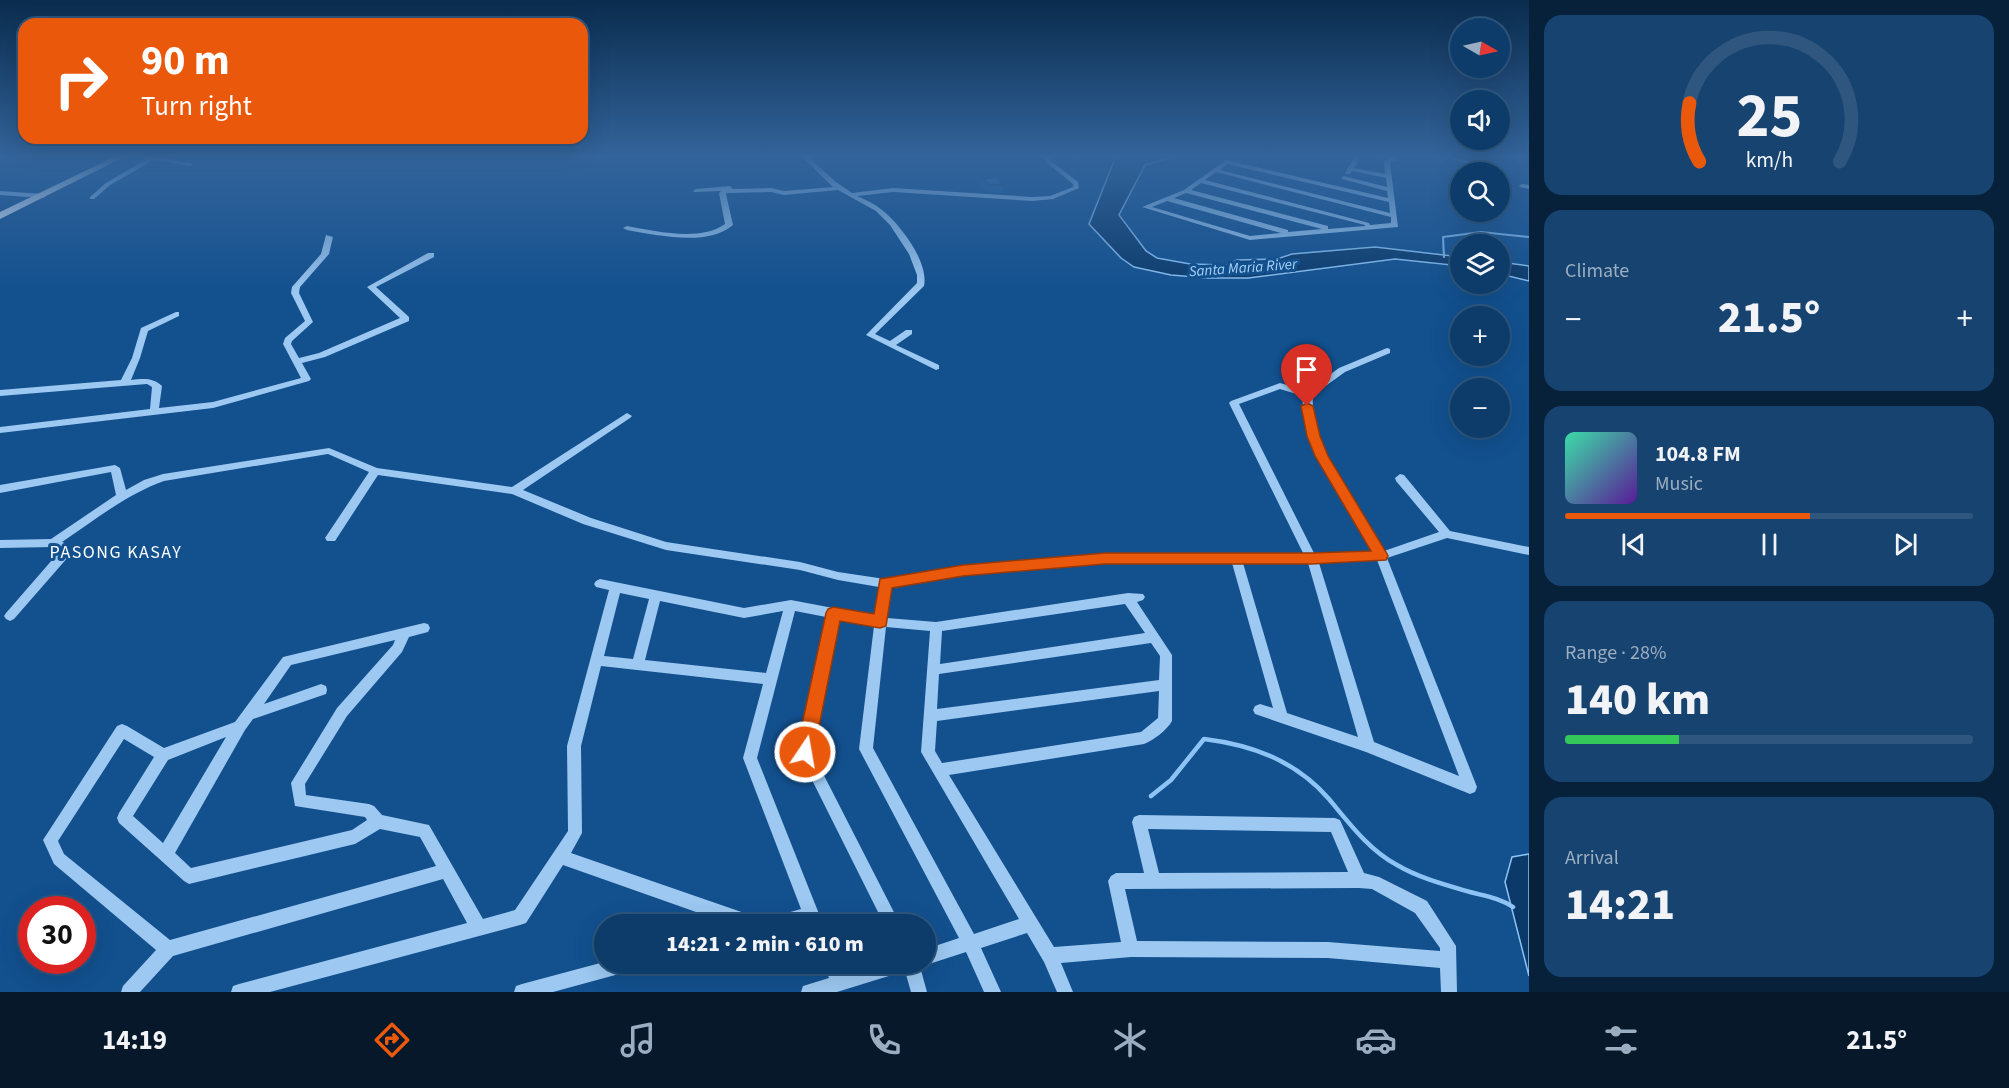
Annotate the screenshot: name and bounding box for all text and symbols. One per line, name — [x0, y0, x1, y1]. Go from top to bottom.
north arrow — [1450, 18, 1510, 78]
map controls — [1450, 18, 1510, 438]
text: 90 m — [141, 31, 230, 91]
icon: right — [42, 42, 120, 120]
text: 25 — [1736, 72, 1802, 161]
text: Turn right — [141, 87, 252, 126]
button: sound — [1450, 90, 1510, 150]
text: km/h — [1745, 146, 1793, 177]
button: search — [1450, 162, 1510, 222]
button: layers — [1450, 234, 1510, 294]
water label: Santa Maria River — [1188, 254, 1299, 282]
text: Climate — [1565, 257, 1629, 285]
text: 21.5° — [1718, 286, 1820, 350]
text: − — [1565, 296, 1581, 343]
text: + — [1957, 296, 1973, 343]
button: + — [1450, 306, 1510, 366]
pin — [1281, 344, 1332, 406]
icon: arrive — [1290, 353, 1323, 386]
button: − — [1450, 378, 1510, 438]
text: 104.8 FM — [1655, 438, 1741, 470]
text: Music — [1655, 470, 1703, 498]
icon: previous — [1617, 528, 1650, 561]
icon: pause — [1753, 528, 1786, 561]
icon: next — [1889, 528, 1922, 561]
district label: PASONG KASAY — [50, 540, 182, 565]
text: Range · 28% — [1565, 639, 1666, 667]
text: 140 km — [1565, 668, 1710, 732]
position arrow — [773, 720, 837, 784]
text: Arrival — [1565, 844, 1619, 872]
text: 14:21 — [1565, 873, 1675, 937]
speed limit sign: 30 — [18, 896, 96, 974]
text: 14:21 · 2 min · 610 m — [666, 928, 864, 960]
icon: directions — [371, 1019, 413, 1061]
icon: music — [617, 1019, 659, 1061]
icon: phone — [863, 1019, 905, 1061]
icon: climate — [1109, 1019, 1151, 1061]
icon: car — [1355, 1019, 1397, 1061]
icon: filters — [1600, 1019, 1642, 1061]
text: 14:19 — [102, 1021, 167, 1060]
text: 21.5° — [1846, 1021, 1907, 1060]

